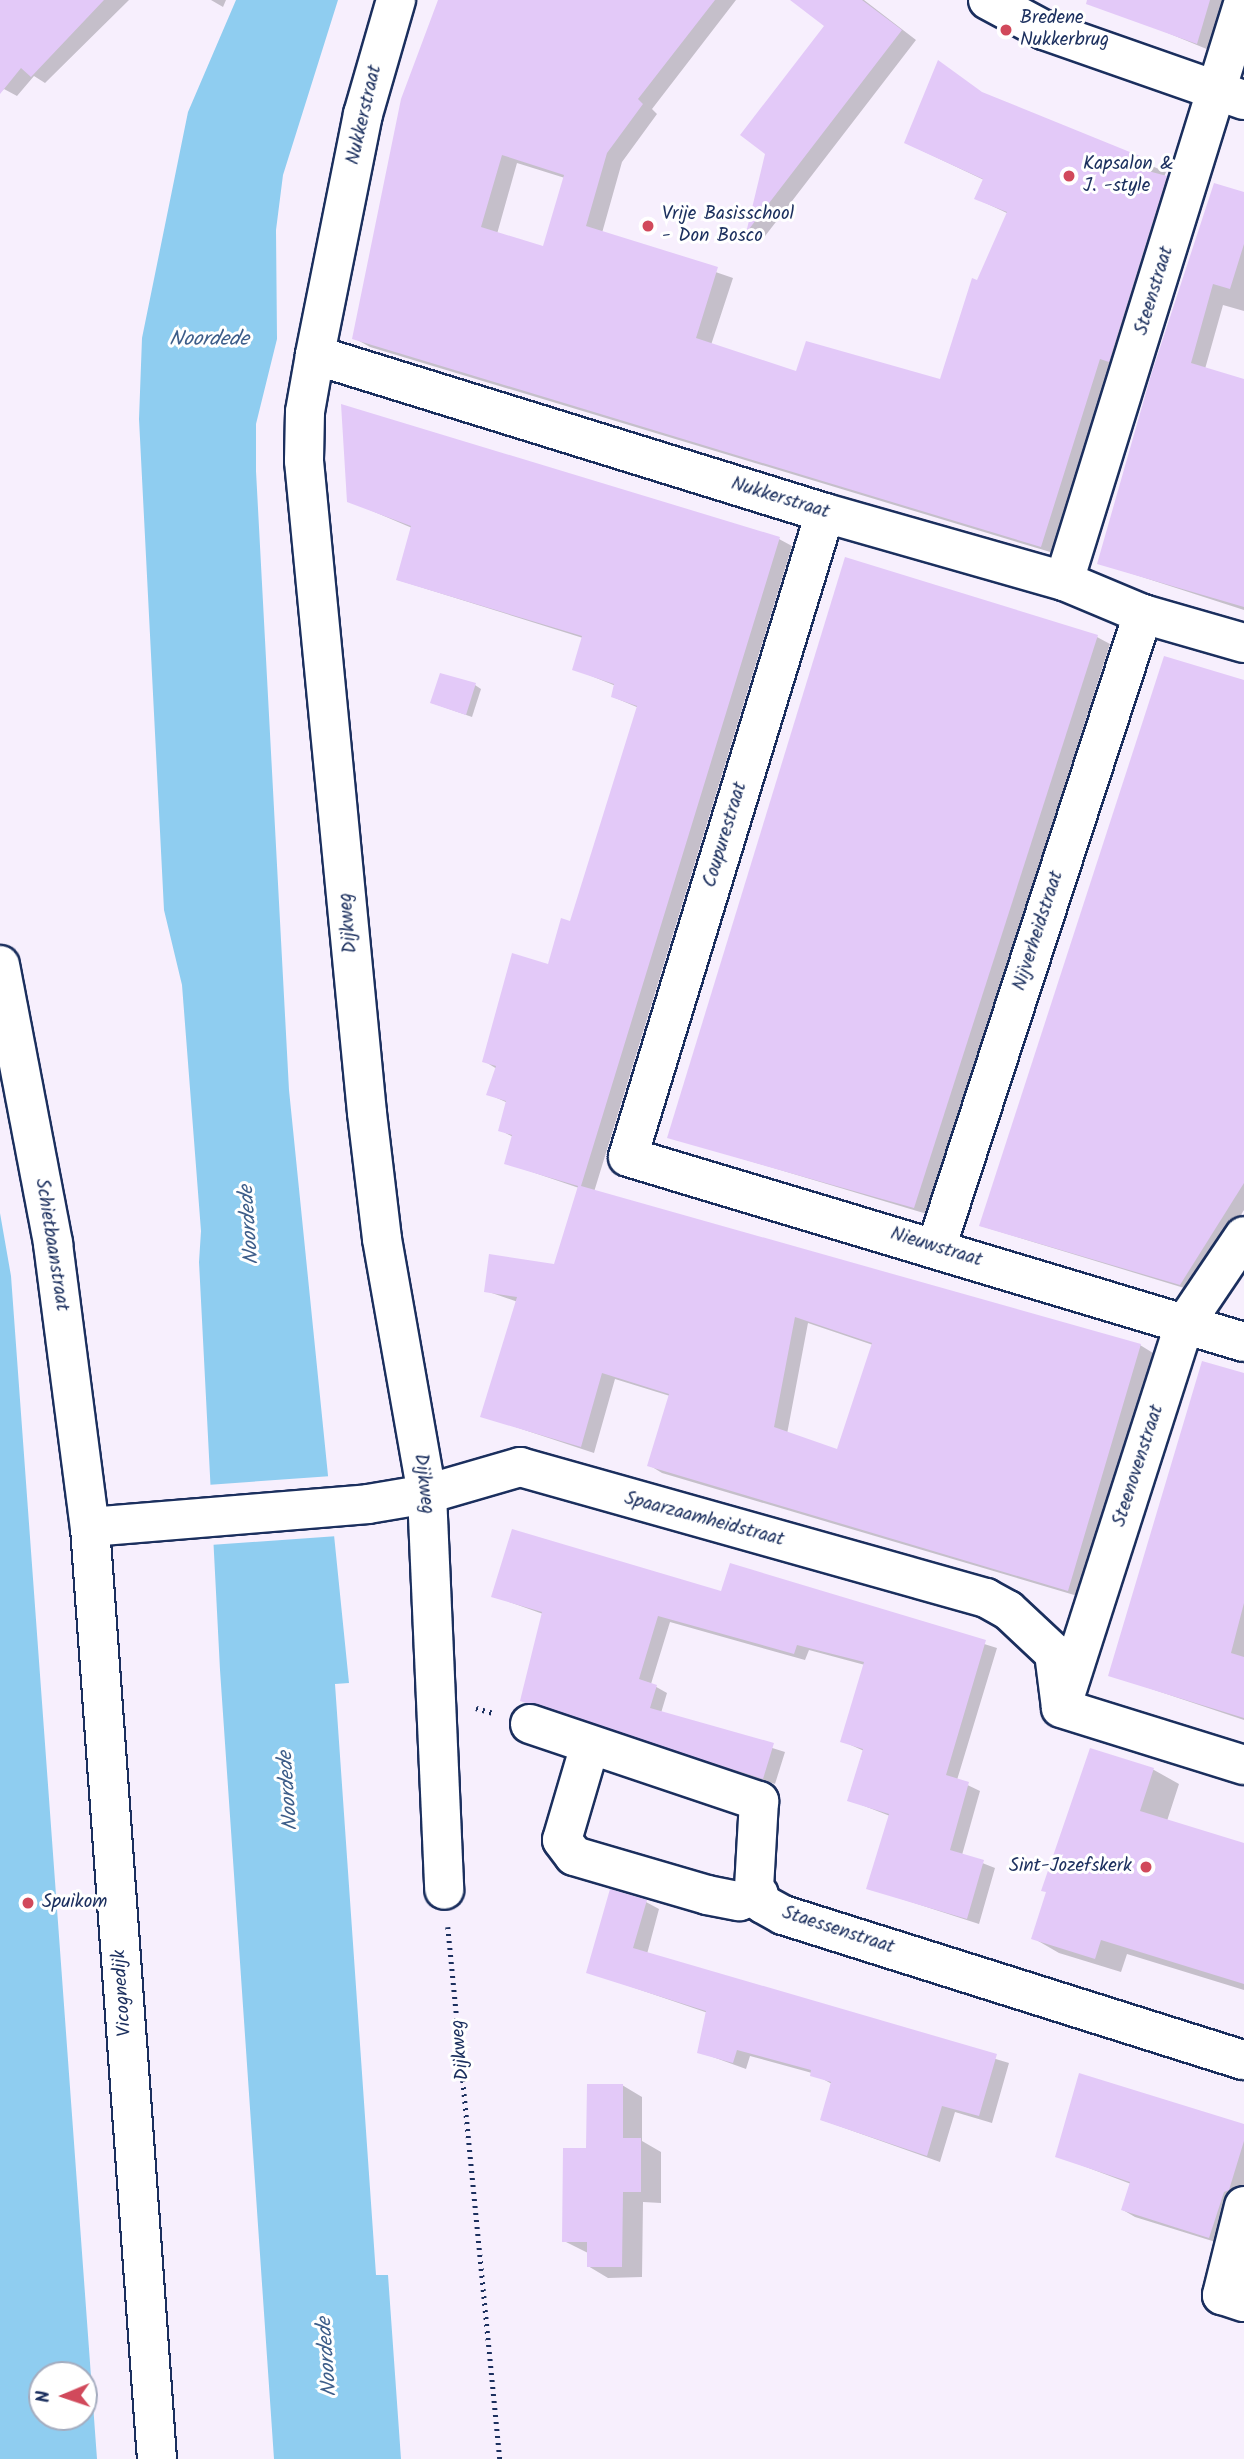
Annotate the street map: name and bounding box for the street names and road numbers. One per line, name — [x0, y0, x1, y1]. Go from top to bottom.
street label: Nukkerstraat — [342, 63, 388, 167]
street label: Steenstraat — [1131, 244, 1179, 338]
street label: Nukkerstraat — [728, 473, 832, 525]
street label: Coupurestraat — [699, 780, 753, 890]
street label: Nijverheidstraat — [1009, 868, 1069, 994]
street label: Dijkweg — [335, 892, 363, 954]
street label: Schietbaanstraat — [29, 1177, 73, 1313]
street label: Nieuwstraat — [887, 1223, 985, 1273]
street label: Steenovenstraat — [1109, 1402, 1169, 1530]
street label: Dijkweg — [408, 1452, 438, 1516]
street label: Spaarzaamheidstraat — [622, 1488, 786, 1552]
street label: Staessenstraat — [779, 1902, 897, 1960]
street label: Vicognedijk — [109, 1949, 137, 2037]
street label: Dijkweg — [447, 2019, 475, 2081]

